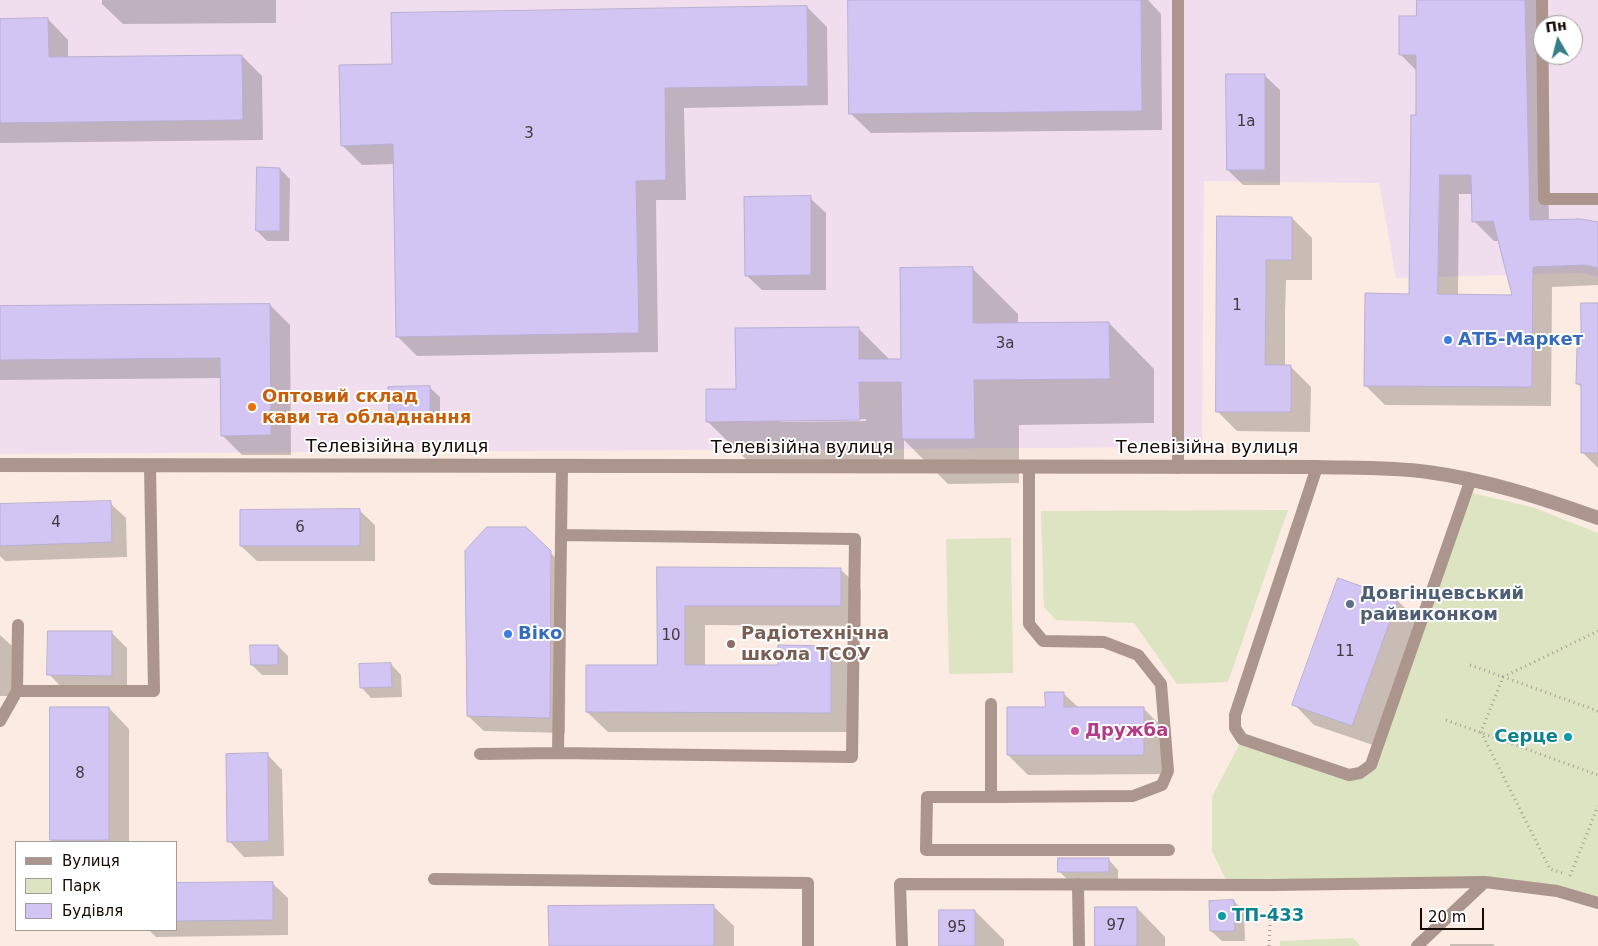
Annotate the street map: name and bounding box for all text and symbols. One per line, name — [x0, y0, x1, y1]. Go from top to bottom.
north arrow — [1533, 15, 1583, 65]
text: Пн — [1544, 17, 1568, 36]
house number: 1а — [1237, 113, 1255, 131]
house number: 3 — [524, 125, 534, 143]
house number: 1 — [1232, 297, 1242, 315]
place label: АТБ-Маркет — [1458, 329, 1583, 351]
marker: АТБ-Маркет — [1442, 334, 1454, 346]
house number: 3а — [996, 335, 1014, 353]
place label: Оптовий склад кави та обладнання — [262, 386, 471, 428]
marker: Оптовий склад кави та обладнання — [246, 401, 258, 413]
street label: Телевізійна вулиця — [306, 436, 488, 458]
street label: Телевізійна вулиця — [711, 437, 893, 459]
street label: Телевізійна вулиця — [1116, 437, 1298, 459]
house number: 4 — [51, 514, 61, 532]
house number: 6 — [295, 519, 305, 537]
place label: Довгінцевський райвиконком — [1360, 583, 1524, 626]
marker: Довгінцевський райвиконком — [1344, 598, 1356, 610]
place label: Віко — [518, 623, 562, 645]
place label: Радіотехнічна школа ТСОУ — [741, 623, 889, 666]
house number: 10 — [661, 627, 681, 645]
marker: Віко — [502, 628, 514, 640]
marker: Радіотехнічна школа ТСОУ — [725, 638, 737, 650]
house number: 11 — [1335, 643, 1355, 661]
place label: Дружба — [1085, 720, 1168, 742]
marker: Дружба — [1069, 725, 1081, 737]
place label: Серце — [1494, 726, 1558, 748]
marker: Серце — [1562, 731, 1574, 743]
house number: 8 — [75, 765, 85, 783]
legend — [15, 841, 178, 931]
text: Вулиця — [62, 852, 120, 870]
text: Парк — [62, 877, 101, 895]
scale bar — [1423, 898, 1487, 930]
text: Будівля — [62, 902, 123, 920]
place label: ТП-433 — [1232, 905, 1304, 927]
text: 20 m — [1428, 908, 1466, 926]
marker: ТП-433 — [1216, 910, 1228, 922]
house number: 97 — [1106, 917, 1126, 935]
house number: 95 — [947, 919, 967, 937]

